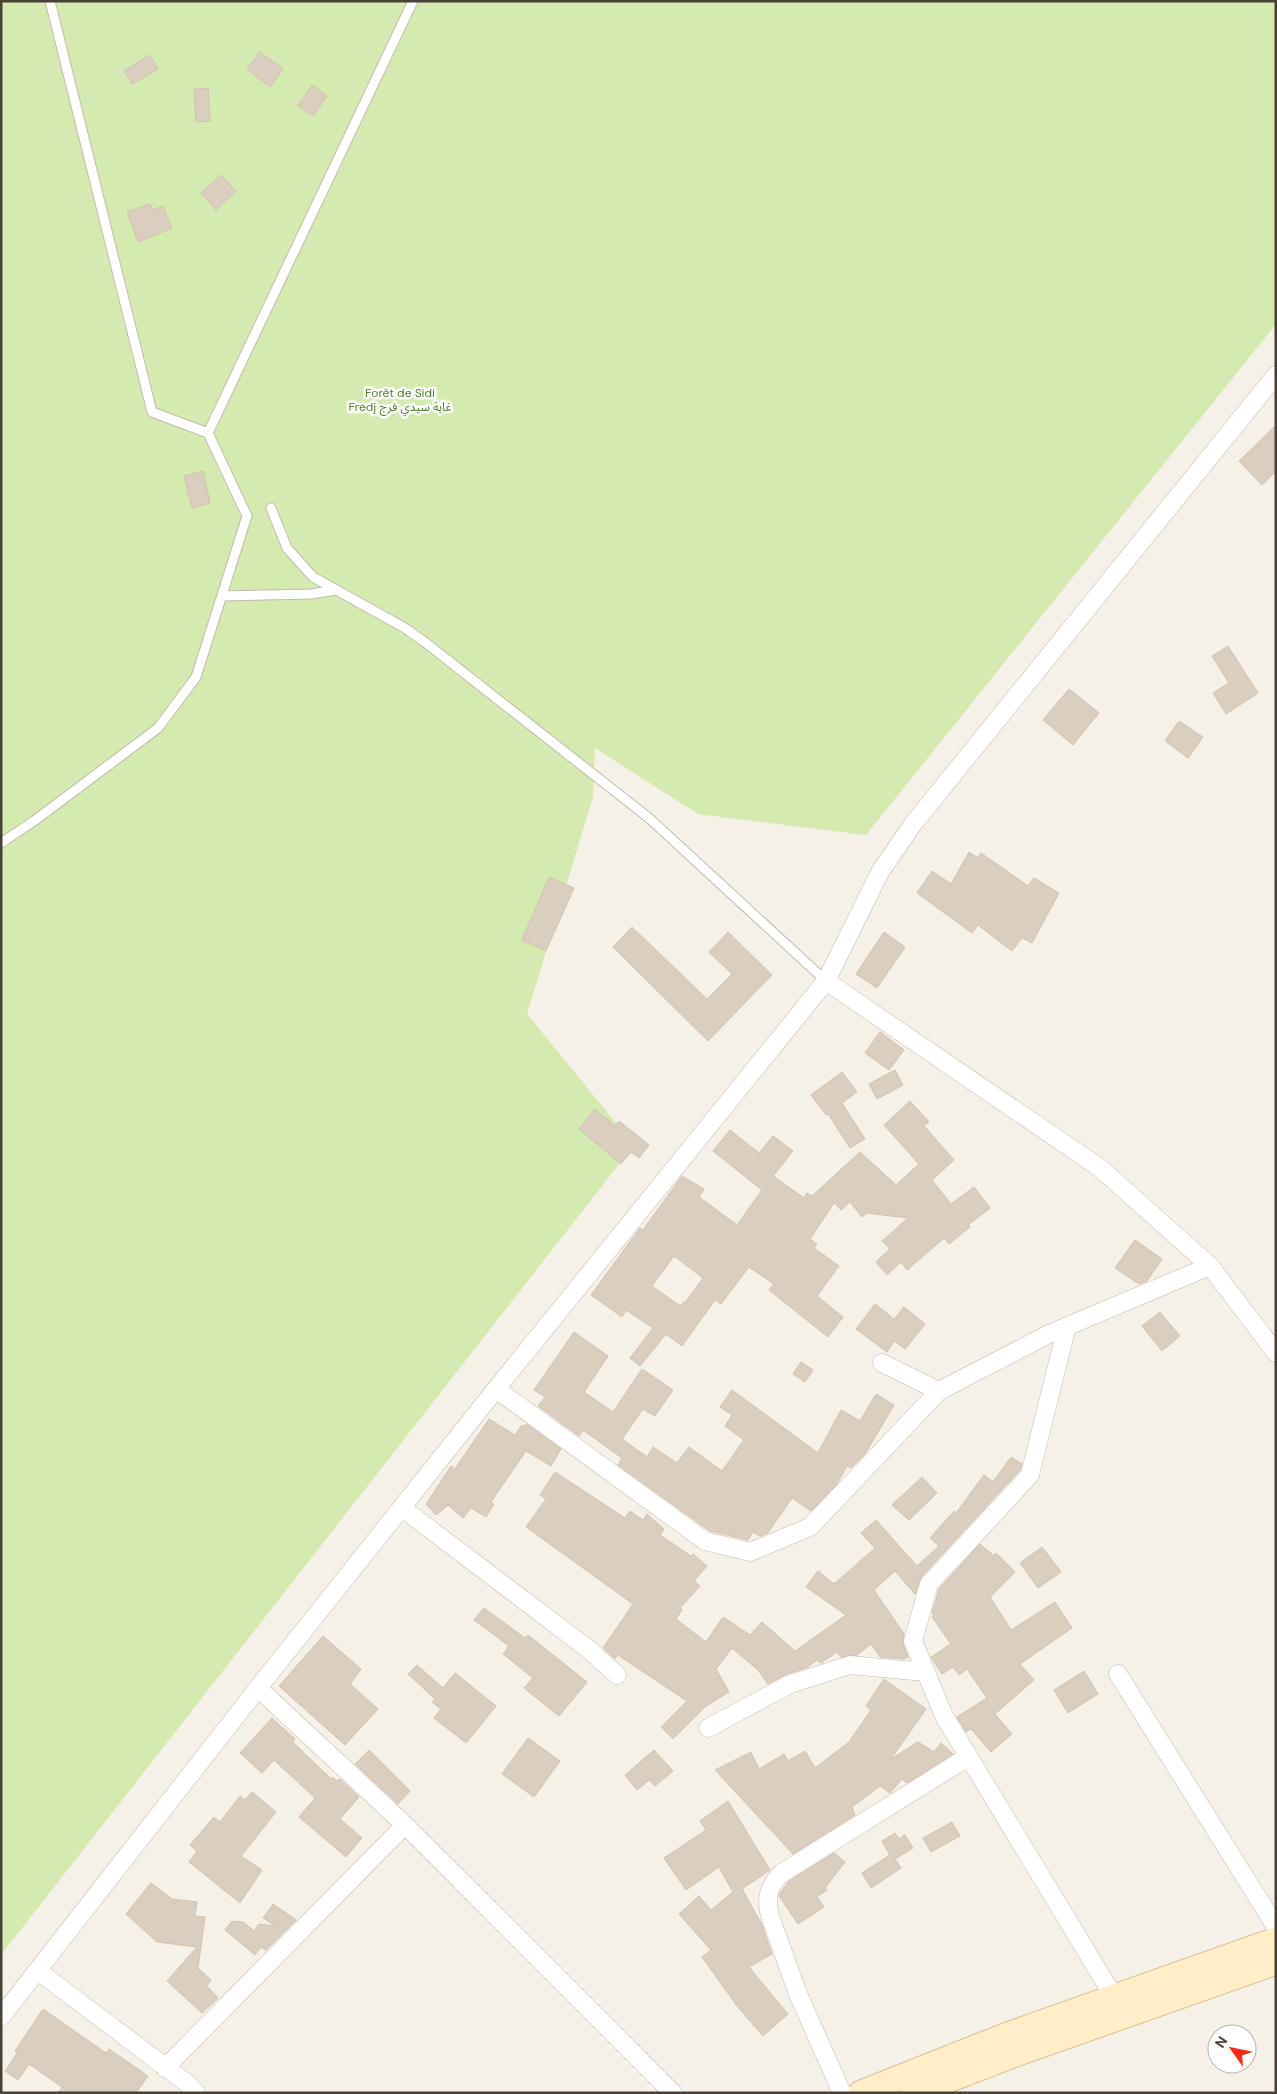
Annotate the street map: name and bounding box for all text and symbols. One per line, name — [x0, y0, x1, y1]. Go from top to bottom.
park label: Forêt de Sidi Fredj غابة سيدي فرج — [348, 385, 452, 417]
north arrow — [1207, 2024, 1257, 2074]
text: N — [1211, 2033, 1231, 2051]

